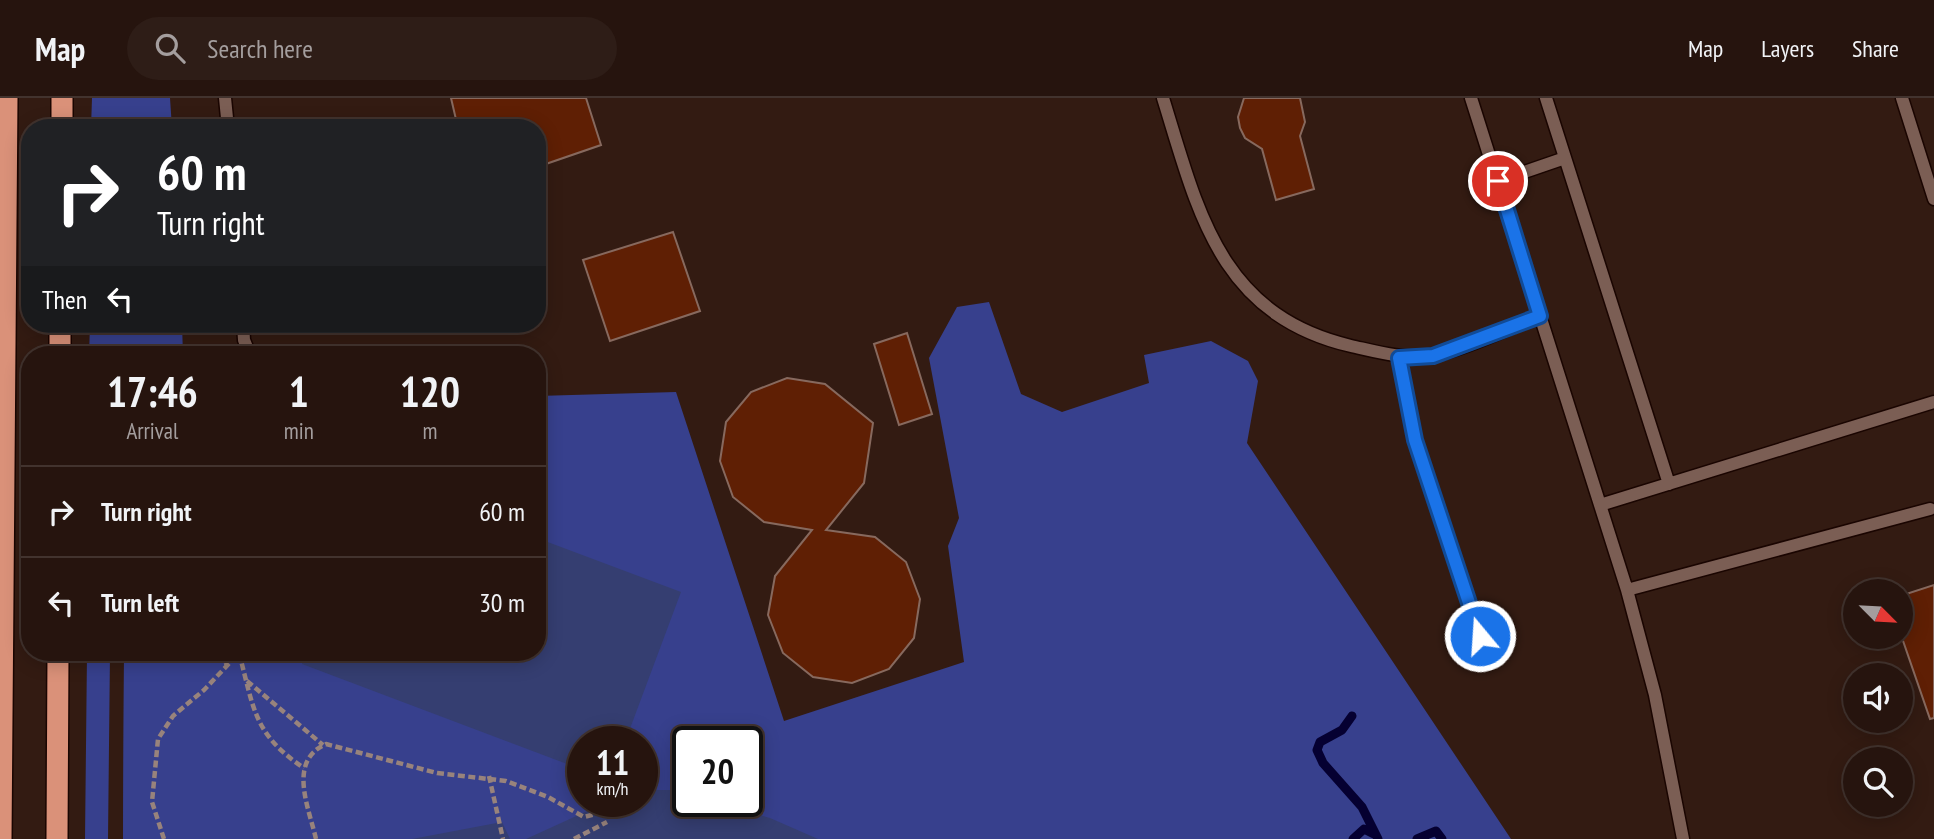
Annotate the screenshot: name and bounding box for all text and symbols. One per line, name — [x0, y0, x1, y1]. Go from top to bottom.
search box — [127, 17, 617, 80]
text: Map — [35, 27, 85, 70]
icon: search — [151, 29, 189, 67]
text: Search here — [207, 32, 313, 65]
text: Map — [1688, 33, 1723, 64]
text: Layers — [1761, 33, 1814, 64]
text: Share — [1852, 33, 1899, 64]
text: 60 m — [157, 140, 246, 204]
icon: right — [42, 147, 133, 238]
pin — [1468, 151, 1528, 211]
icon: arrive — [1479, 162, 1517, 200]
text: Turn right — [157, 202, 265, 244]
icon: left — [101, 280, 139, 318]
text: Then — [42, 283, 87, 316]
text: 17:46 — [107, 364, 198, 419]
text: 1 — [289, 364, 309, 419]
text: 120 — [400, 364, 460, 419]
text: Arrival — [126, 416, 178, 445]
text: min — [284, 416, 314, 445]
text: m — [422, 416, 437, 445]
icon: right — [42, 493, 80, 531]
text: Turn right — [101, 495, 192, 528]
text: 60 m — [479, 495, 525, 528]
north arrow — [1843, 579, 1913, 649]
map controls — [1843, 579, 1913, 817]
icon: left — [42, 584, 80, 622]
text: Turn left — [101, 586, 179, 619]
text: 30 m — [479, 586, 525, 619]
position arrow — [1443, 599, 1517, 673]
button: sound — [1843, 663, 1913, 733]
speed limit sign: 20 — [672, 726, 763, 817]
text: 11 — [596, 739, 629, 785]
button: search — [1843, 747, 1913, 817]
text: km/h — [597, 777, 628, 800]

